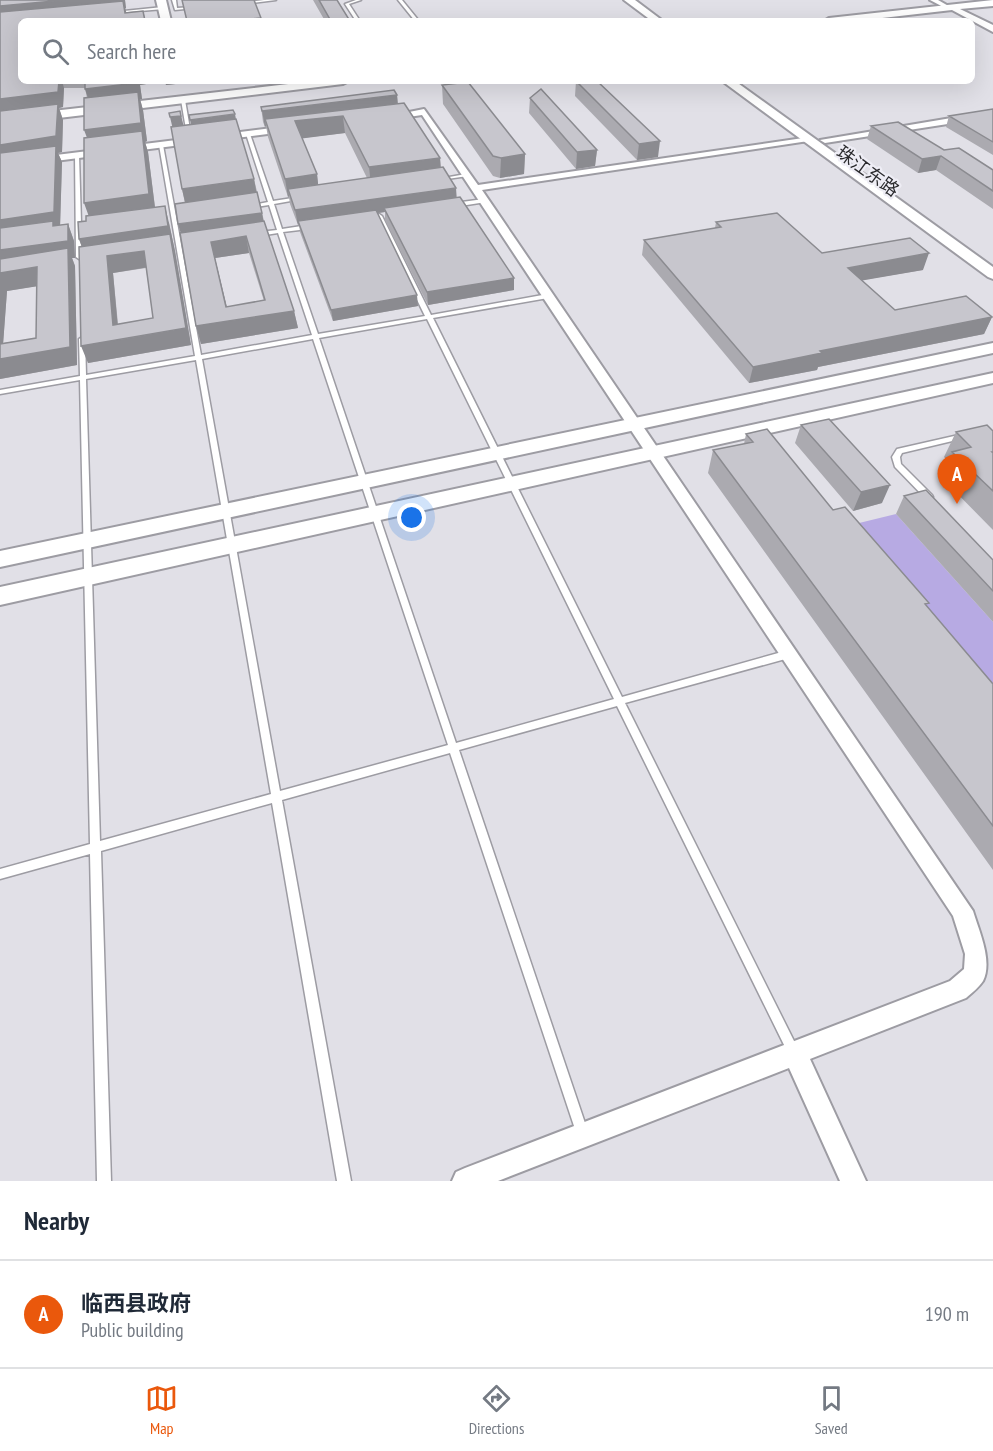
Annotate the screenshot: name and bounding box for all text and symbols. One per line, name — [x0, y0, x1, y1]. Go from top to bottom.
search box — [18, 18, 975, 84]
icon: search — [39, 35, 72, 68]
text: Search here — [87, 37, 176, 65]
street label: 珠江东路 — [832, 141, 904, 201]
pin: A — [938, 454, 976, 504]
your location — [397, 503, 426, 532]
text: Nearby — [24, 1204, 89, 1237]
text: 临西县政府 — [81, 1289, 191, 1317]
text: A — [38, 1301, 49, 1327]
text: 190 m — [925, 1301, 969, 1327]
text: Public building — [81, 1317, 184, 1343]
tab: Map — [145, 1382, 178, 1438]
tab: Directions — [469, 1382, 524, 1438]
tab: Saved — [815, 1382, 848, 1438]

